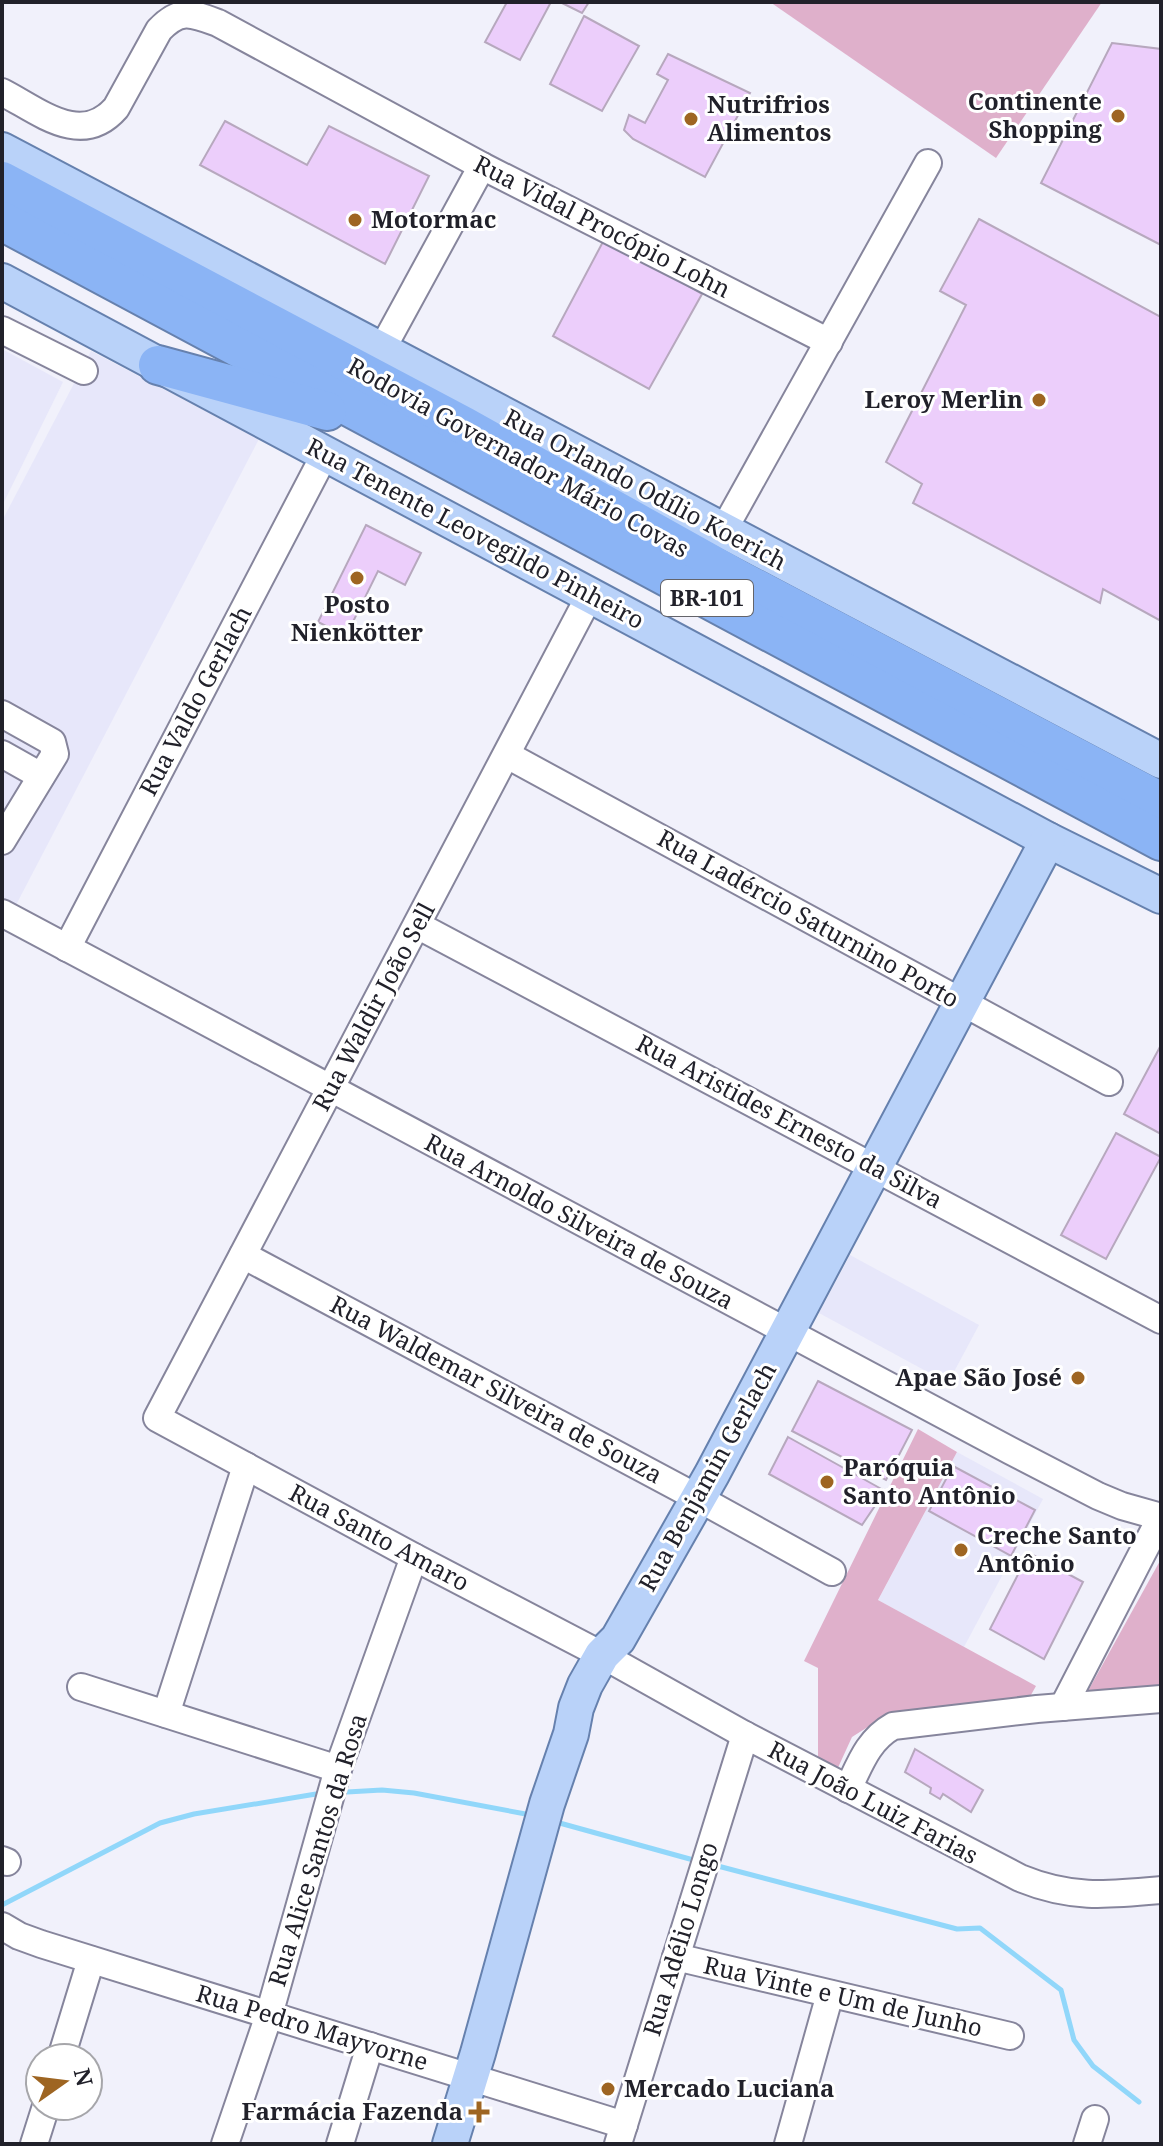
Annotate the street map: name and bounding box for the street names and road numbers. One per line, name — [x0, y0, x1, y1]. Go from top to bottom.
street label: Rua Vidal Procópio Lohn — [469, 147, 737, 305]
street label: Rodovia Governador Mário Covas — [342, 349, 695, 565]
street label: Rua Orlando Odílio Koerich — [499, 400, 793, 577]
street label: Rua Tenente Leovegildo Pinheiro — [301, 429, 650, 636]
road number: BR-101 — [661, 580, 753, 616]
street label: Rua Valdo Gerlach — [131, 600, 259, 801]
street label: Rua Ladércio Saturnino Porto — [652, 821, 965, 1015]
street label: Rua Waldir João Sell — [304, 896, 442, 1116]
street label: Rua Aristides Ernesto da Silva — [631, 1026, 949, 1216]
street label: Rua Arnoldo Silveira de Souza — [419, 1125, 740, 1316]
street label: Rua Waldemar Silveira de Souza — [325, 1287, 668, 1490]
street label: Rua Benjamin Gerlach — [630, 1356, 783, 1597]
street label: Rua Santo Amaro — [284, 1475, 476, 1598]
street label: Rua Alice Santos da Rosa — [259, 1709, 374, 1990]
street label: Rua João Luiz Farias — [763, 1732, 984, 1871]
street label: Rua Adélio Longo — [634, 1838, 725, 2039]
street label: Rua Vinte e Um de Junho — [701, 1947, 986, 2044]
street label: Rua Pedro Mayvorne — [193, 1976, 432, 2078]

